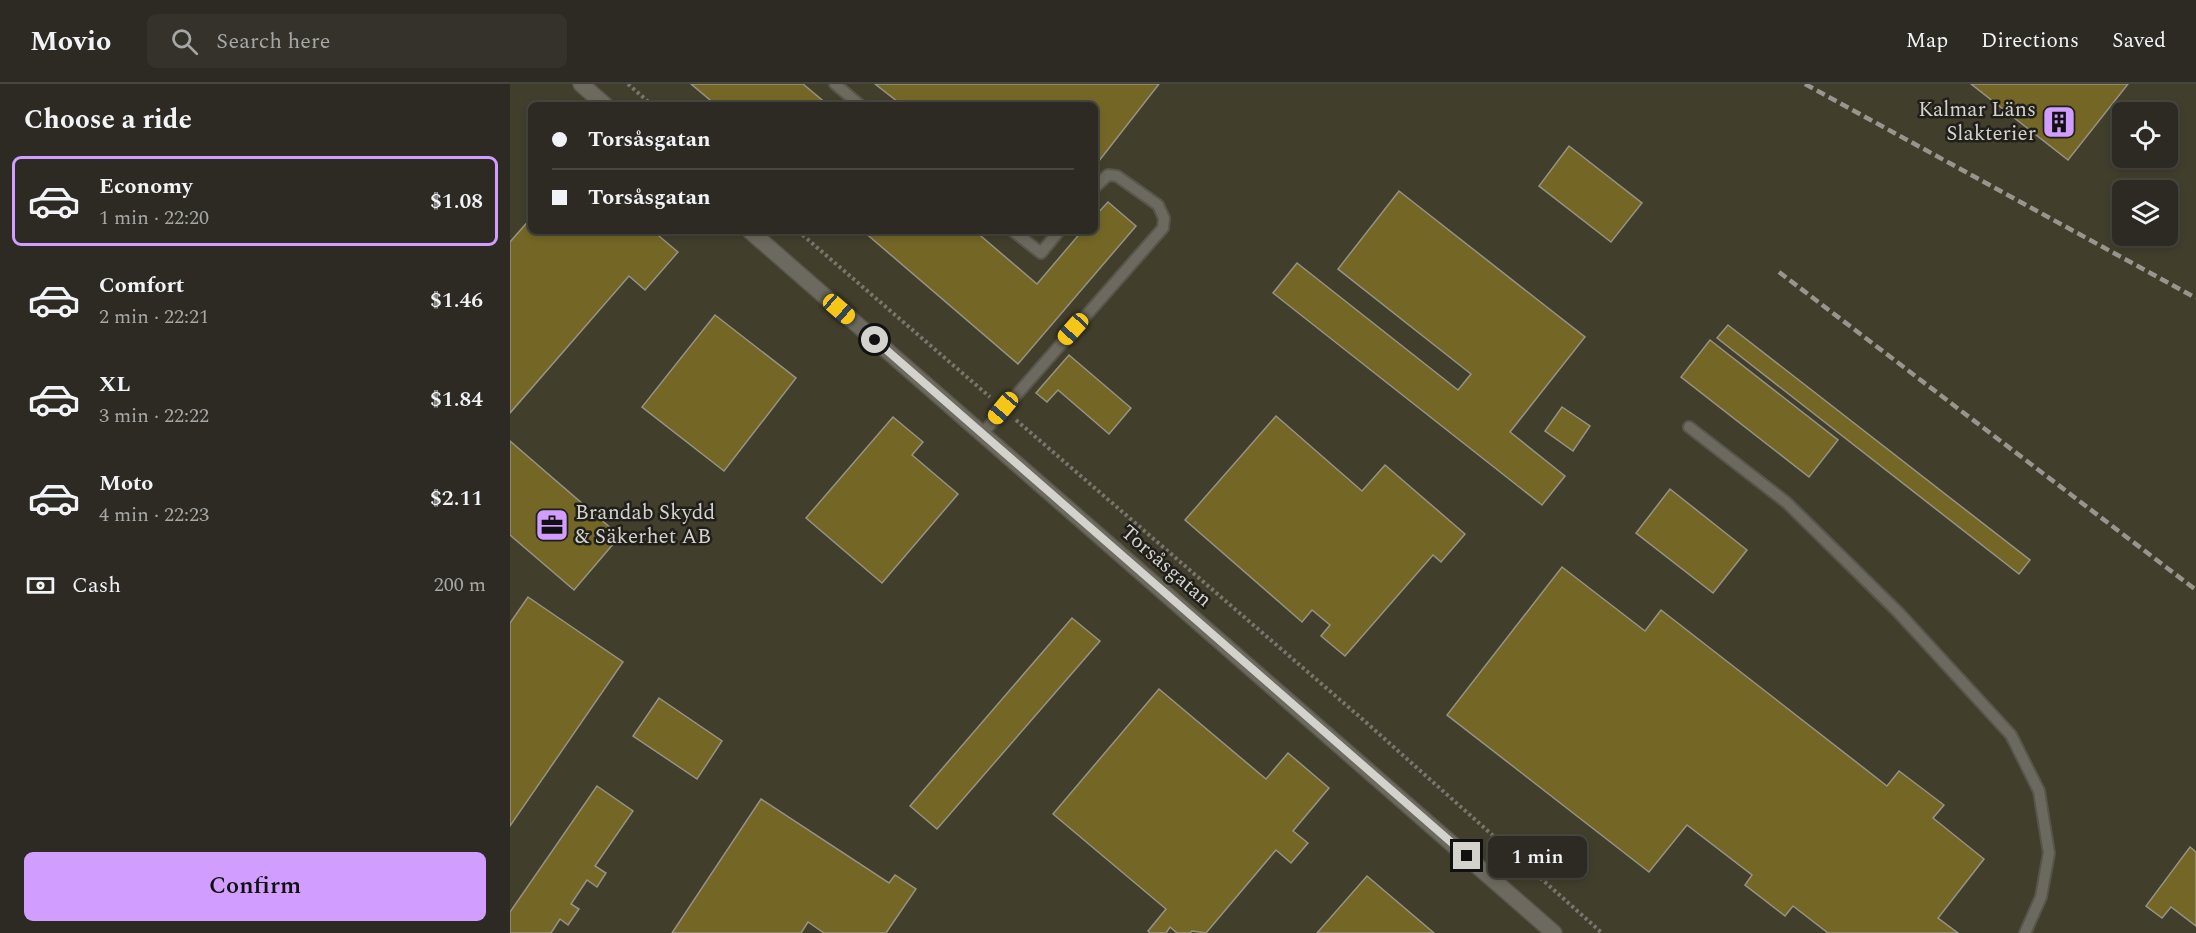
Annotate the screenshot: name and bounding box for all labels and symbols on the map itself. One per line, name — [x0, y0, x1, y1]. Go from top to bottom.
place label: Kalmar Läns Slakterier — [1918, 94, 2036, 150]
building icon: Kalmar Läns Slakterier — [2041, 104, 2077, 140]
car — [820, 290, 858, 328]
car — [1054, 310, 1092, 348]
route start — [861, 326, 888, 353]
car — [985, 388, 1021, 428]
place label: Brandab Skydd & Säkerhet AB — [575, 497, 715, 553]
office icon: Brandab Skydd & Säkerhet AB — [534, 507, 570, 543]
street label: Torsåsgatan — [1113, 517, 1219, 615]
callout: 1 min — [1488, 835, 1587, 877]
route end — [1453, 842, 1480, 869]

